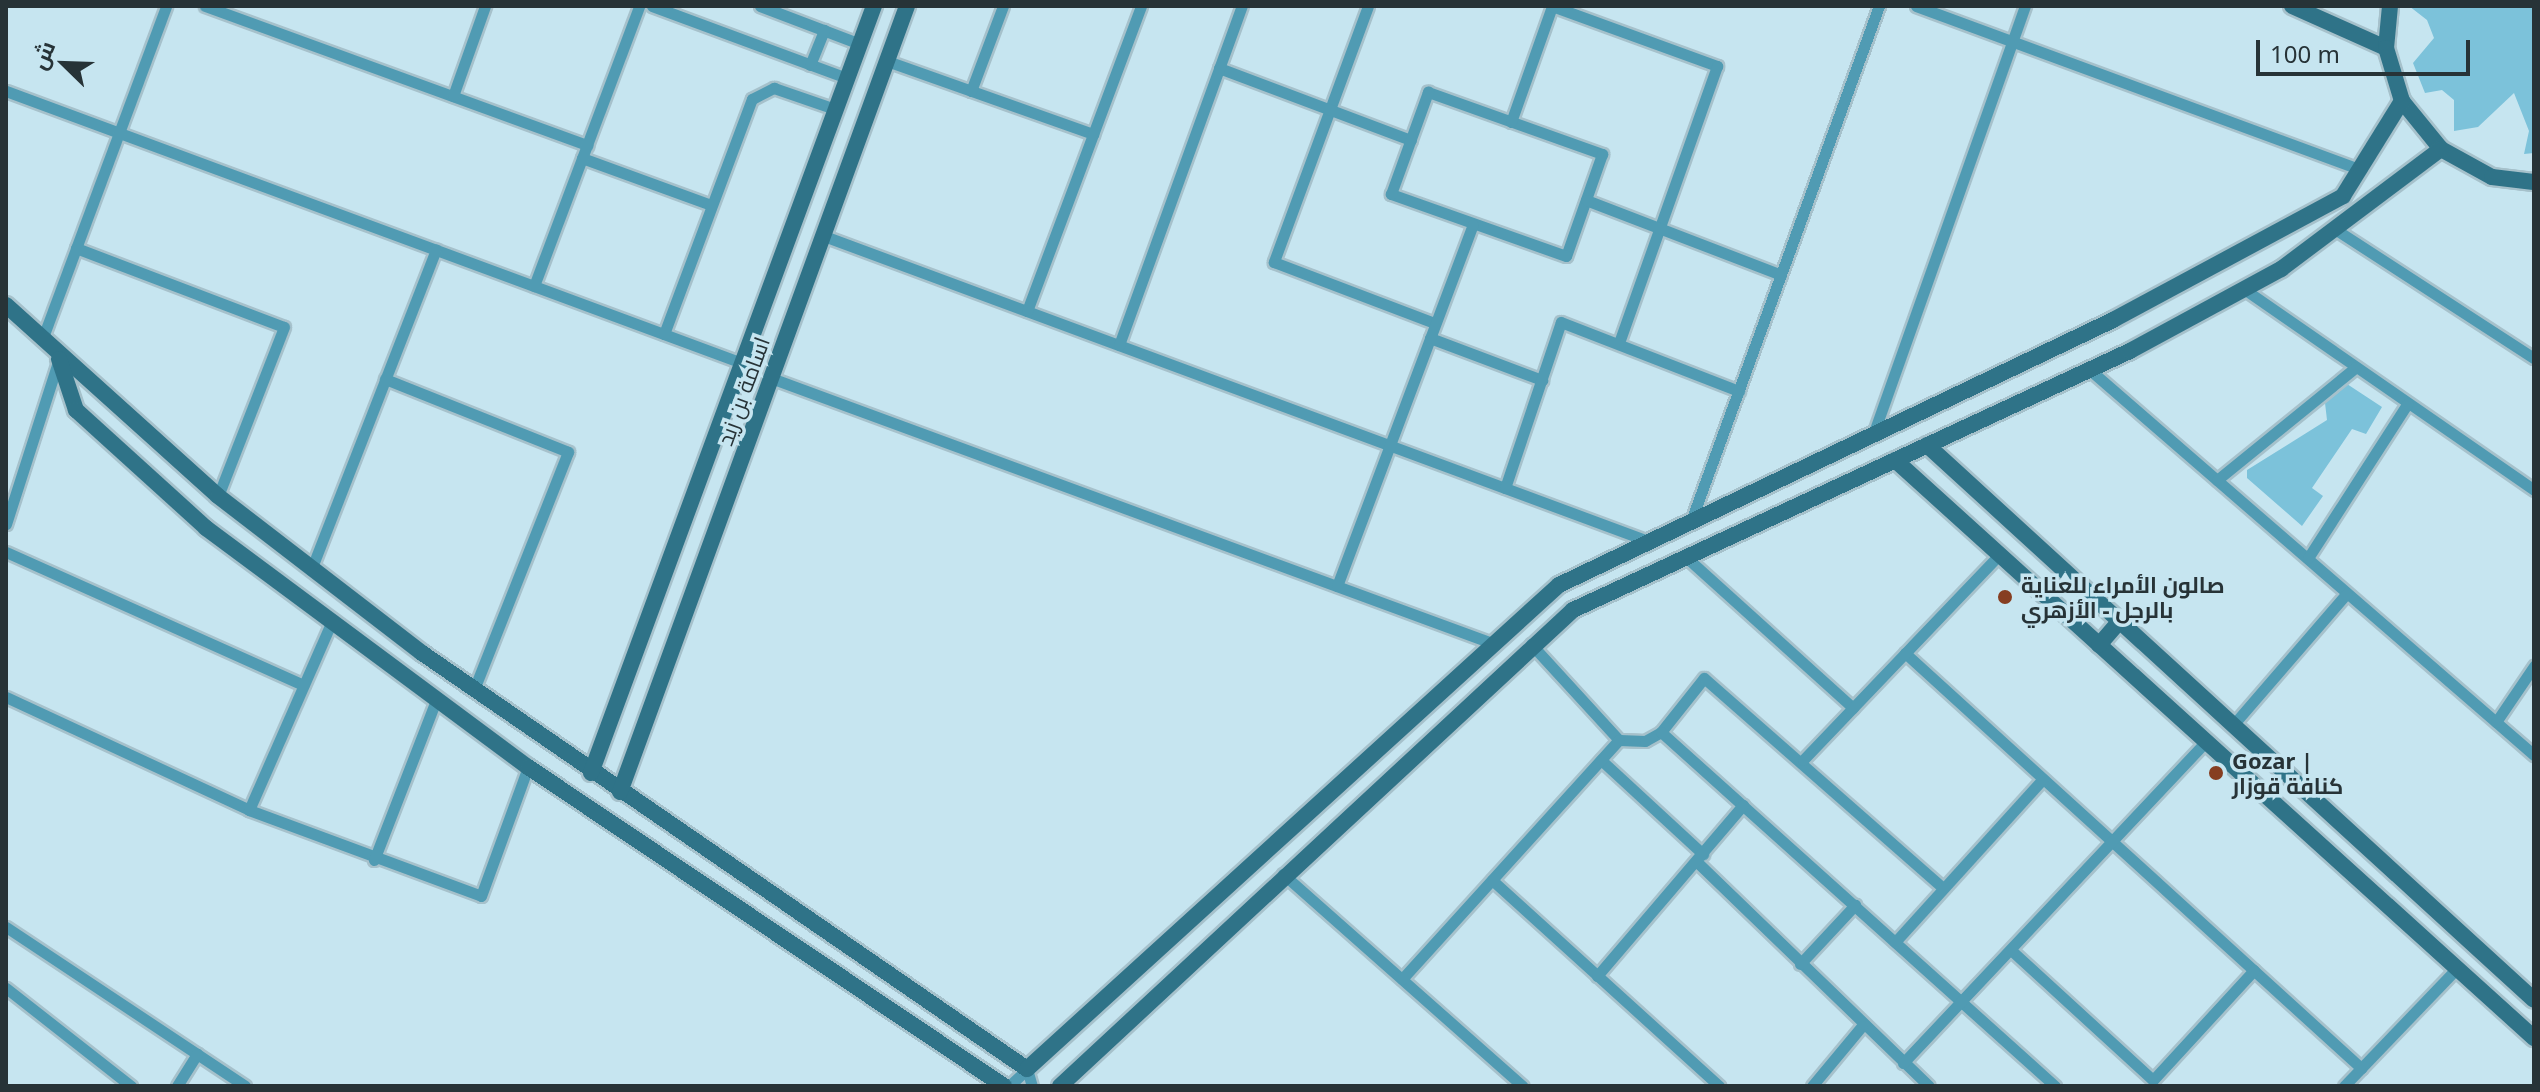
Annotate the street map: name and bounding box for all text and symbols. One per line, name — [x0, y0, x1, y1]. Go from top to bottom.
north arrow — [24, 24, 104, 104]
scale bar — [2260, 24, 2474, 74]
text: ش — [23, 36, 61, 73]
text: 100 m — [2270, 37, 2340, 70]
street label: اسامة بن زید — [711, 333, 775, 449]
place label: صالون الأمراء للعناية بالرجل - الأزهري — [2021, 571, 2225, 622]
marker: صالون الأمراء للعناية بالرجل - الأزهري — [1996, 588, 2014, 606]
place label: Gozar | كنافة قوزار — [2232, 747, 2343, 798]
marker: Gozar | كنافة قوزار — [2207, 764, 2225, 782]

